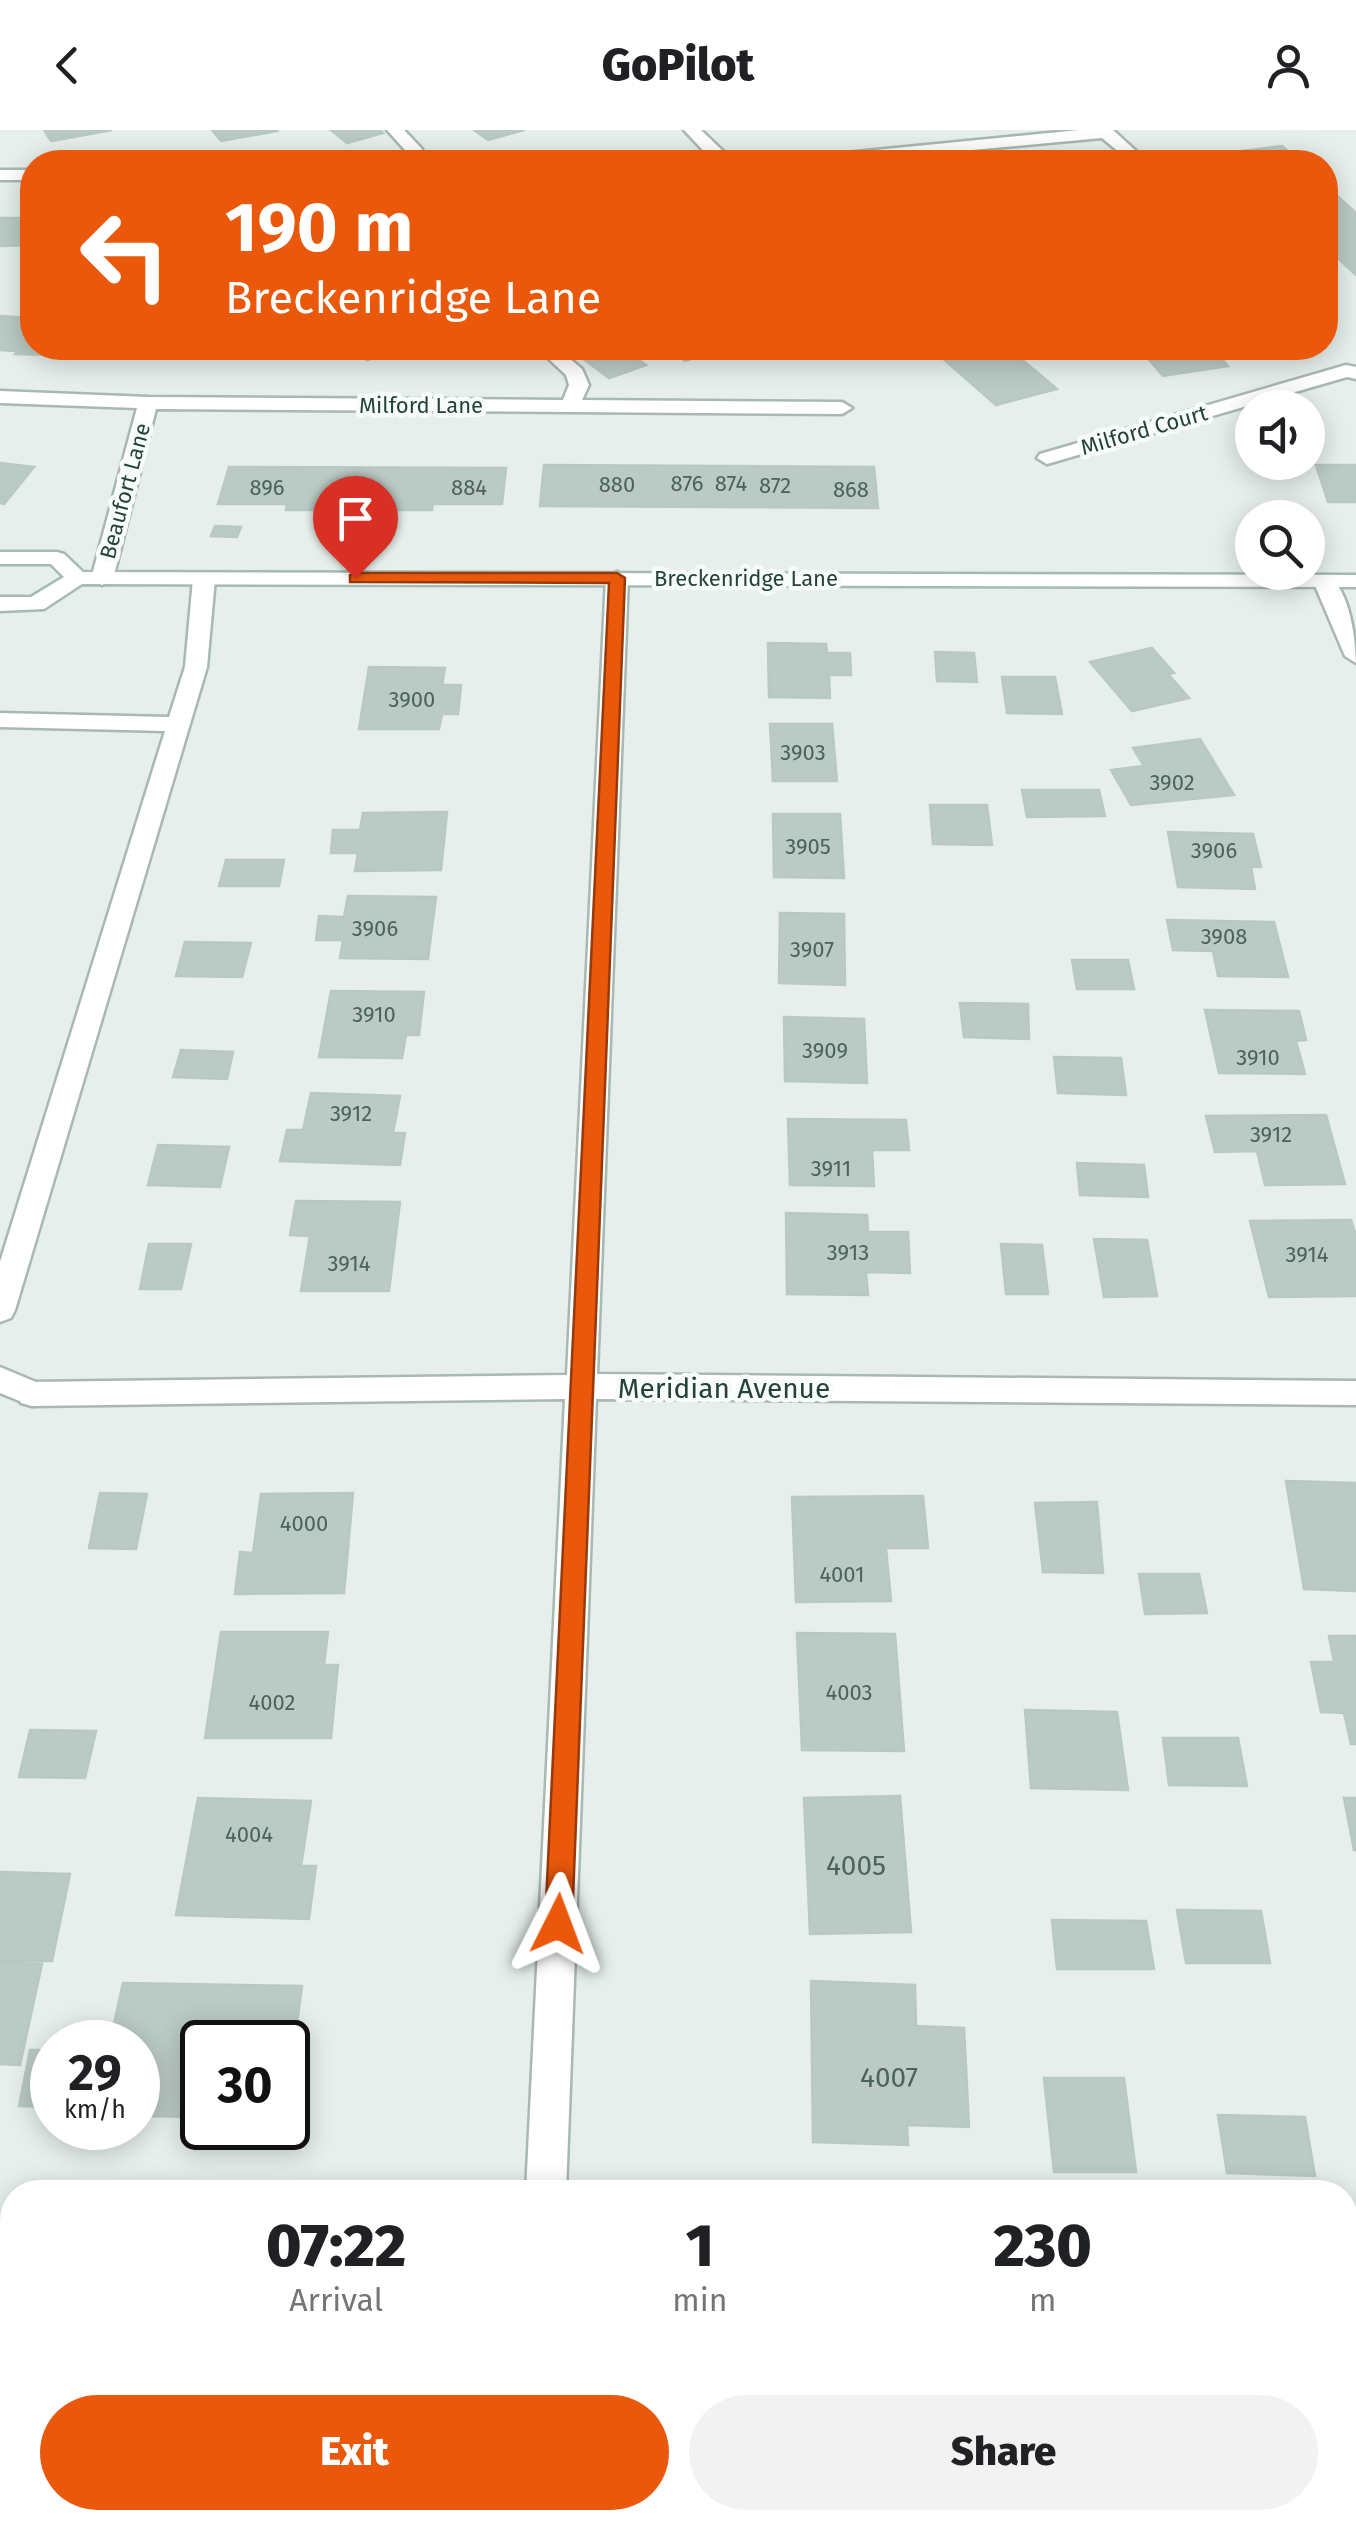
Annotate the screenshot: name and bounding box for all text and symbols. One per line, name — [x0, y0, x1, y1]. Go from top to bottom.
icon: back — [40, 38, 95, 93]
text: GoPilot — [602, 38, 754, 92]
icon: person — [1261, 38, 1316, 93]
text: 190 m — [225, 186, 413, 270]
icon: left — [60, 190, 190, 320]
text: Breckenridge Lane — [225, 271, 601, 325]
map controls — [1235, 390, 1325, 590]
button: sound — [1235, 390, 1325, 480]
street label: Milford Lane — [359, 392, 483, 419]
street label: Milford Court — [1078, 399, 1211, 461]
street label: Beaufort Lane — [94, 420, 156, 562]
house number: 876 — [671, 470, 703, 497]
house number: 874 — [715, 470, 747, 497]
house number: 880 — [599, 471, 635, 498]
house number: 872 — [759, 472, 791, 499]
house number: 896 — [249, 474, 285, 501]
house number: 884 — [451, 474, 487, 501]
pin — [313, 476, 398, 579]
house number: 868 — [833, 476, 869, 503]
icon: arrive — [328, 491, 383, 546]
button: search — [1235, 500, 1325, 590]
street label: Breckenridge Lane — [654, 565, 838, 592]
house number: 3900 — [389, 686, 435, 713]
house number: 3903 — [780, 739, 826, 766]
house number: 3902 — [1149, 769, 1195, 796]
house number: 3905 — [785, 833, 831, 860]
house number: 3906 — [1191, 837, 1237, 864]
house number: 3906 — [352, 915, 398, 942]
house number: 3908 — [1201, 923, 1247, 950]
house number: 3907 — [790, 936, 834, 963]
house number: 3910 — [352, 1001, 396, 1028]
house number: 3909 — [802, 1037, 848, 1064]
house number: 3910 — [1236, 1044, 1280, 1071]
house number: 3912 — [330, 1100, 372, 1127]
house number: 3912 — [1250, 1121, 1292, 1148]
house number: 3911 — [811, 1155, 851, 1182]
house number: 3913 — [827, 1239, 869, 1266]
house number: 3914 — [1285, 1241, 1329, 1268]
house number: 3914 — [327, 1250, 371, 1277]
street label: Meridian Avenue — [618, 1372, 830, 1405]
house number: 4000 — [280, 1510, 328, 1537]
house number: 4001 — [819, 1561, 865, 1588]
house number: 4003 — [825, 1679, 873, 1706]
house number: 4002 — [249, 1689, 295, 1716]
house number: 4004 — [225, 1821, 273, 1848]
house number: 4005 — [826, 1849, 886, 1882]
position arrow — [506, 1872, 610, 1976]
speed limit sign: 30 — [180, 2020, 310, 2150]
text: 29 — [68, 2043, 122, 2103]
house number: 4007 — [860, 2061, 918, 2094]
text: km/h — [64, 2095, 126, 2125]
text: 07:22 — [266, 2210, 406, 2282]
text: 1 — [686, 2210, 714, 2282]
text: 230 — [994, 2210, 1092, 2282]
text: Arrival — [289, 2281, 383, 2319]
text: min — [672, 2281, 728, 2319]
text: m — [1029, 2281, 1056, 2319]
button: Exit — [40, 2395, 669, 2510]
button: Share — [689, 2395, 1318, 2510]

